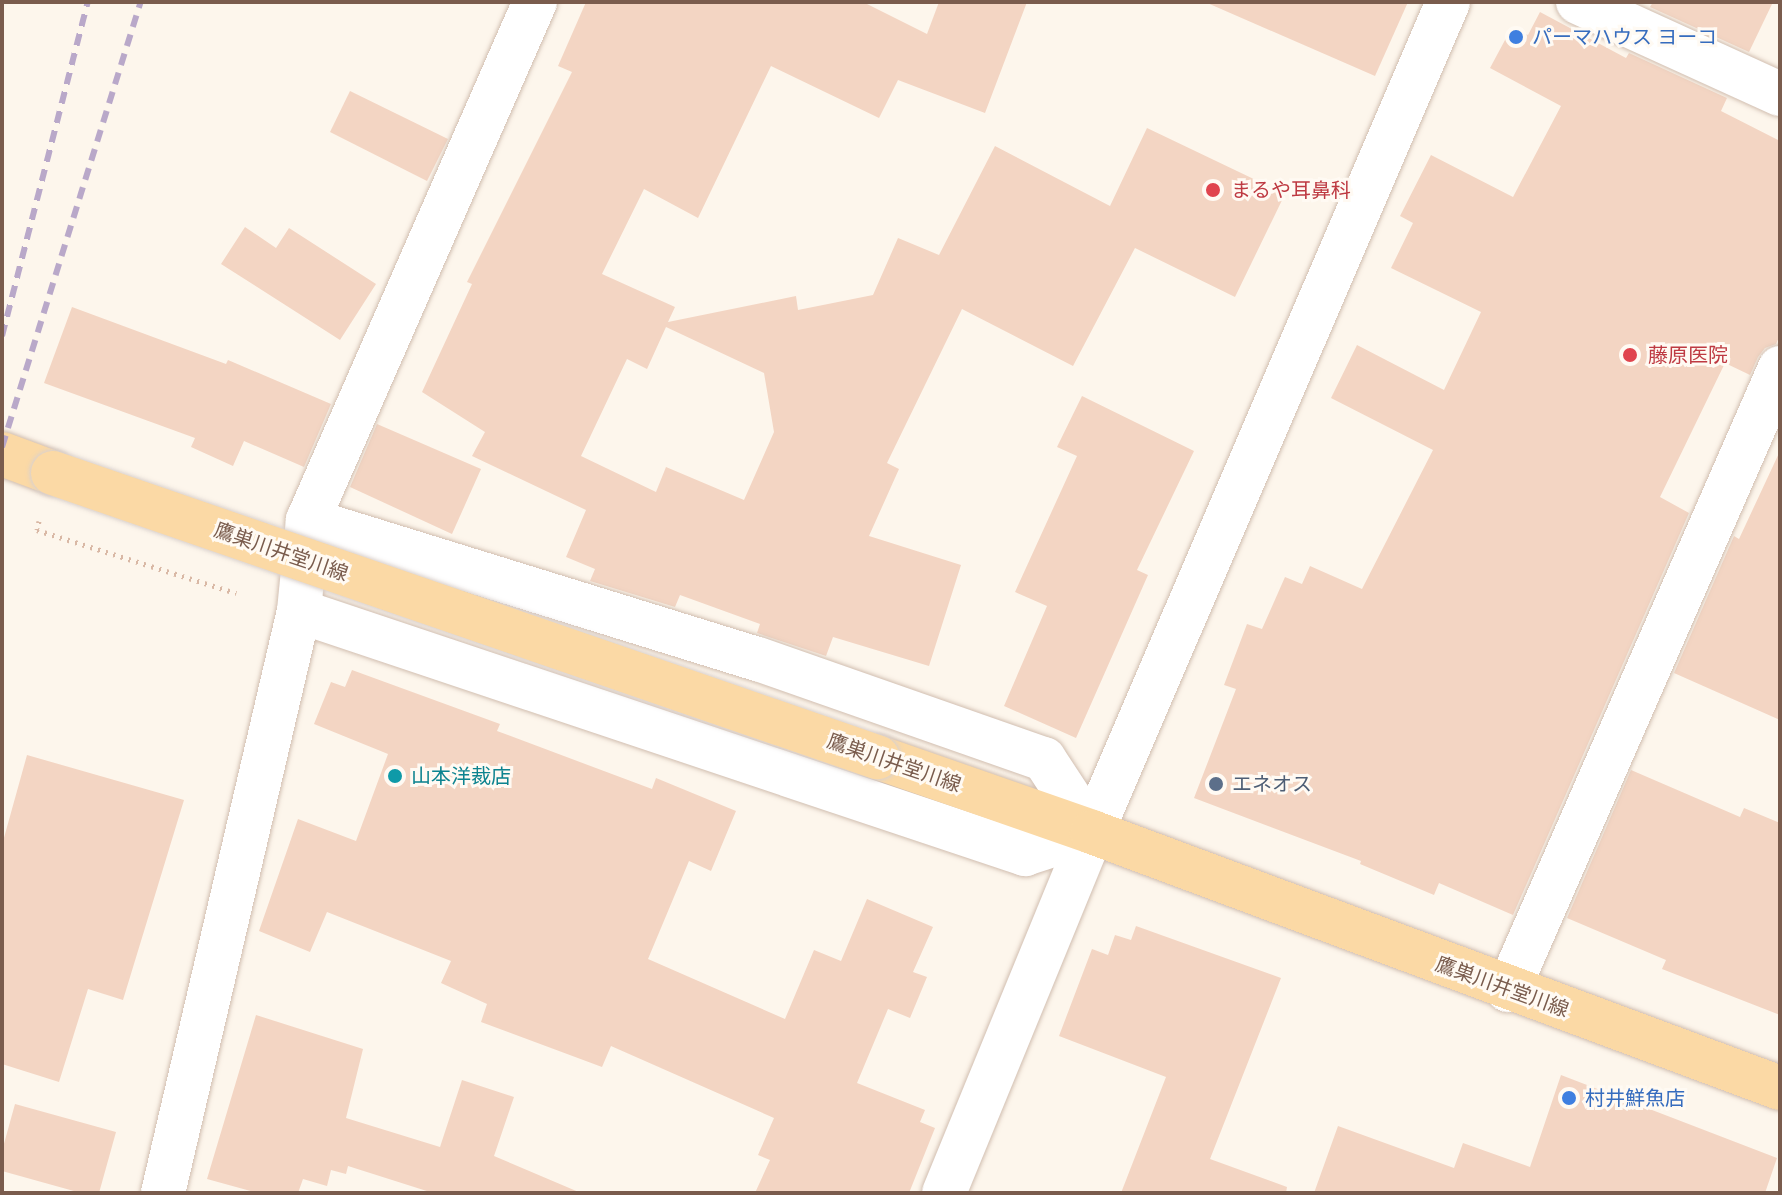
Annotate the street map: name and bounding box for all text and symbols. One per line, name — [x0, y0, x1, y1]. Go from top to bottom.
place label: パーマハウス ヨーコ — [1532, 25, 1717, 49]
marker: パーマハウス ヨーコ — [1507, 28, 1525, 46]
place label: まるや耳鼻科 — [1231, 178, 1351, 202]
marker: まるや耳鼻科 — [1202, 179, 1224, 201]
place label: 藤原医院 — [1648, 343, 1728, 367]
marker: 藤原医院 — [1619, 344, 1641, 366]
street label: 鷹巣川井堂川線 — [211, 518, 351, 586]
street label: 鷹巣川井堂川線 — [824, 729, 964, 797]
place label: 山本洋裁店 — [411, 764, 511, 788]
marker: 山本洋裁店 — [386, 767, 404, 785]
place label: エネオス — [1232, 772, 1312, 796]
marker: エネオス — [1207, 775, 1225, 793]
street label: 鷹巣川井堂川線 — [1432, 952, 1572, 1022]
place label: 村井鮮魚店 — [1585, 1086, 1685, 1110]
marker: 村井鮮魚店 — [1560, 1089, 1578, 1107]

